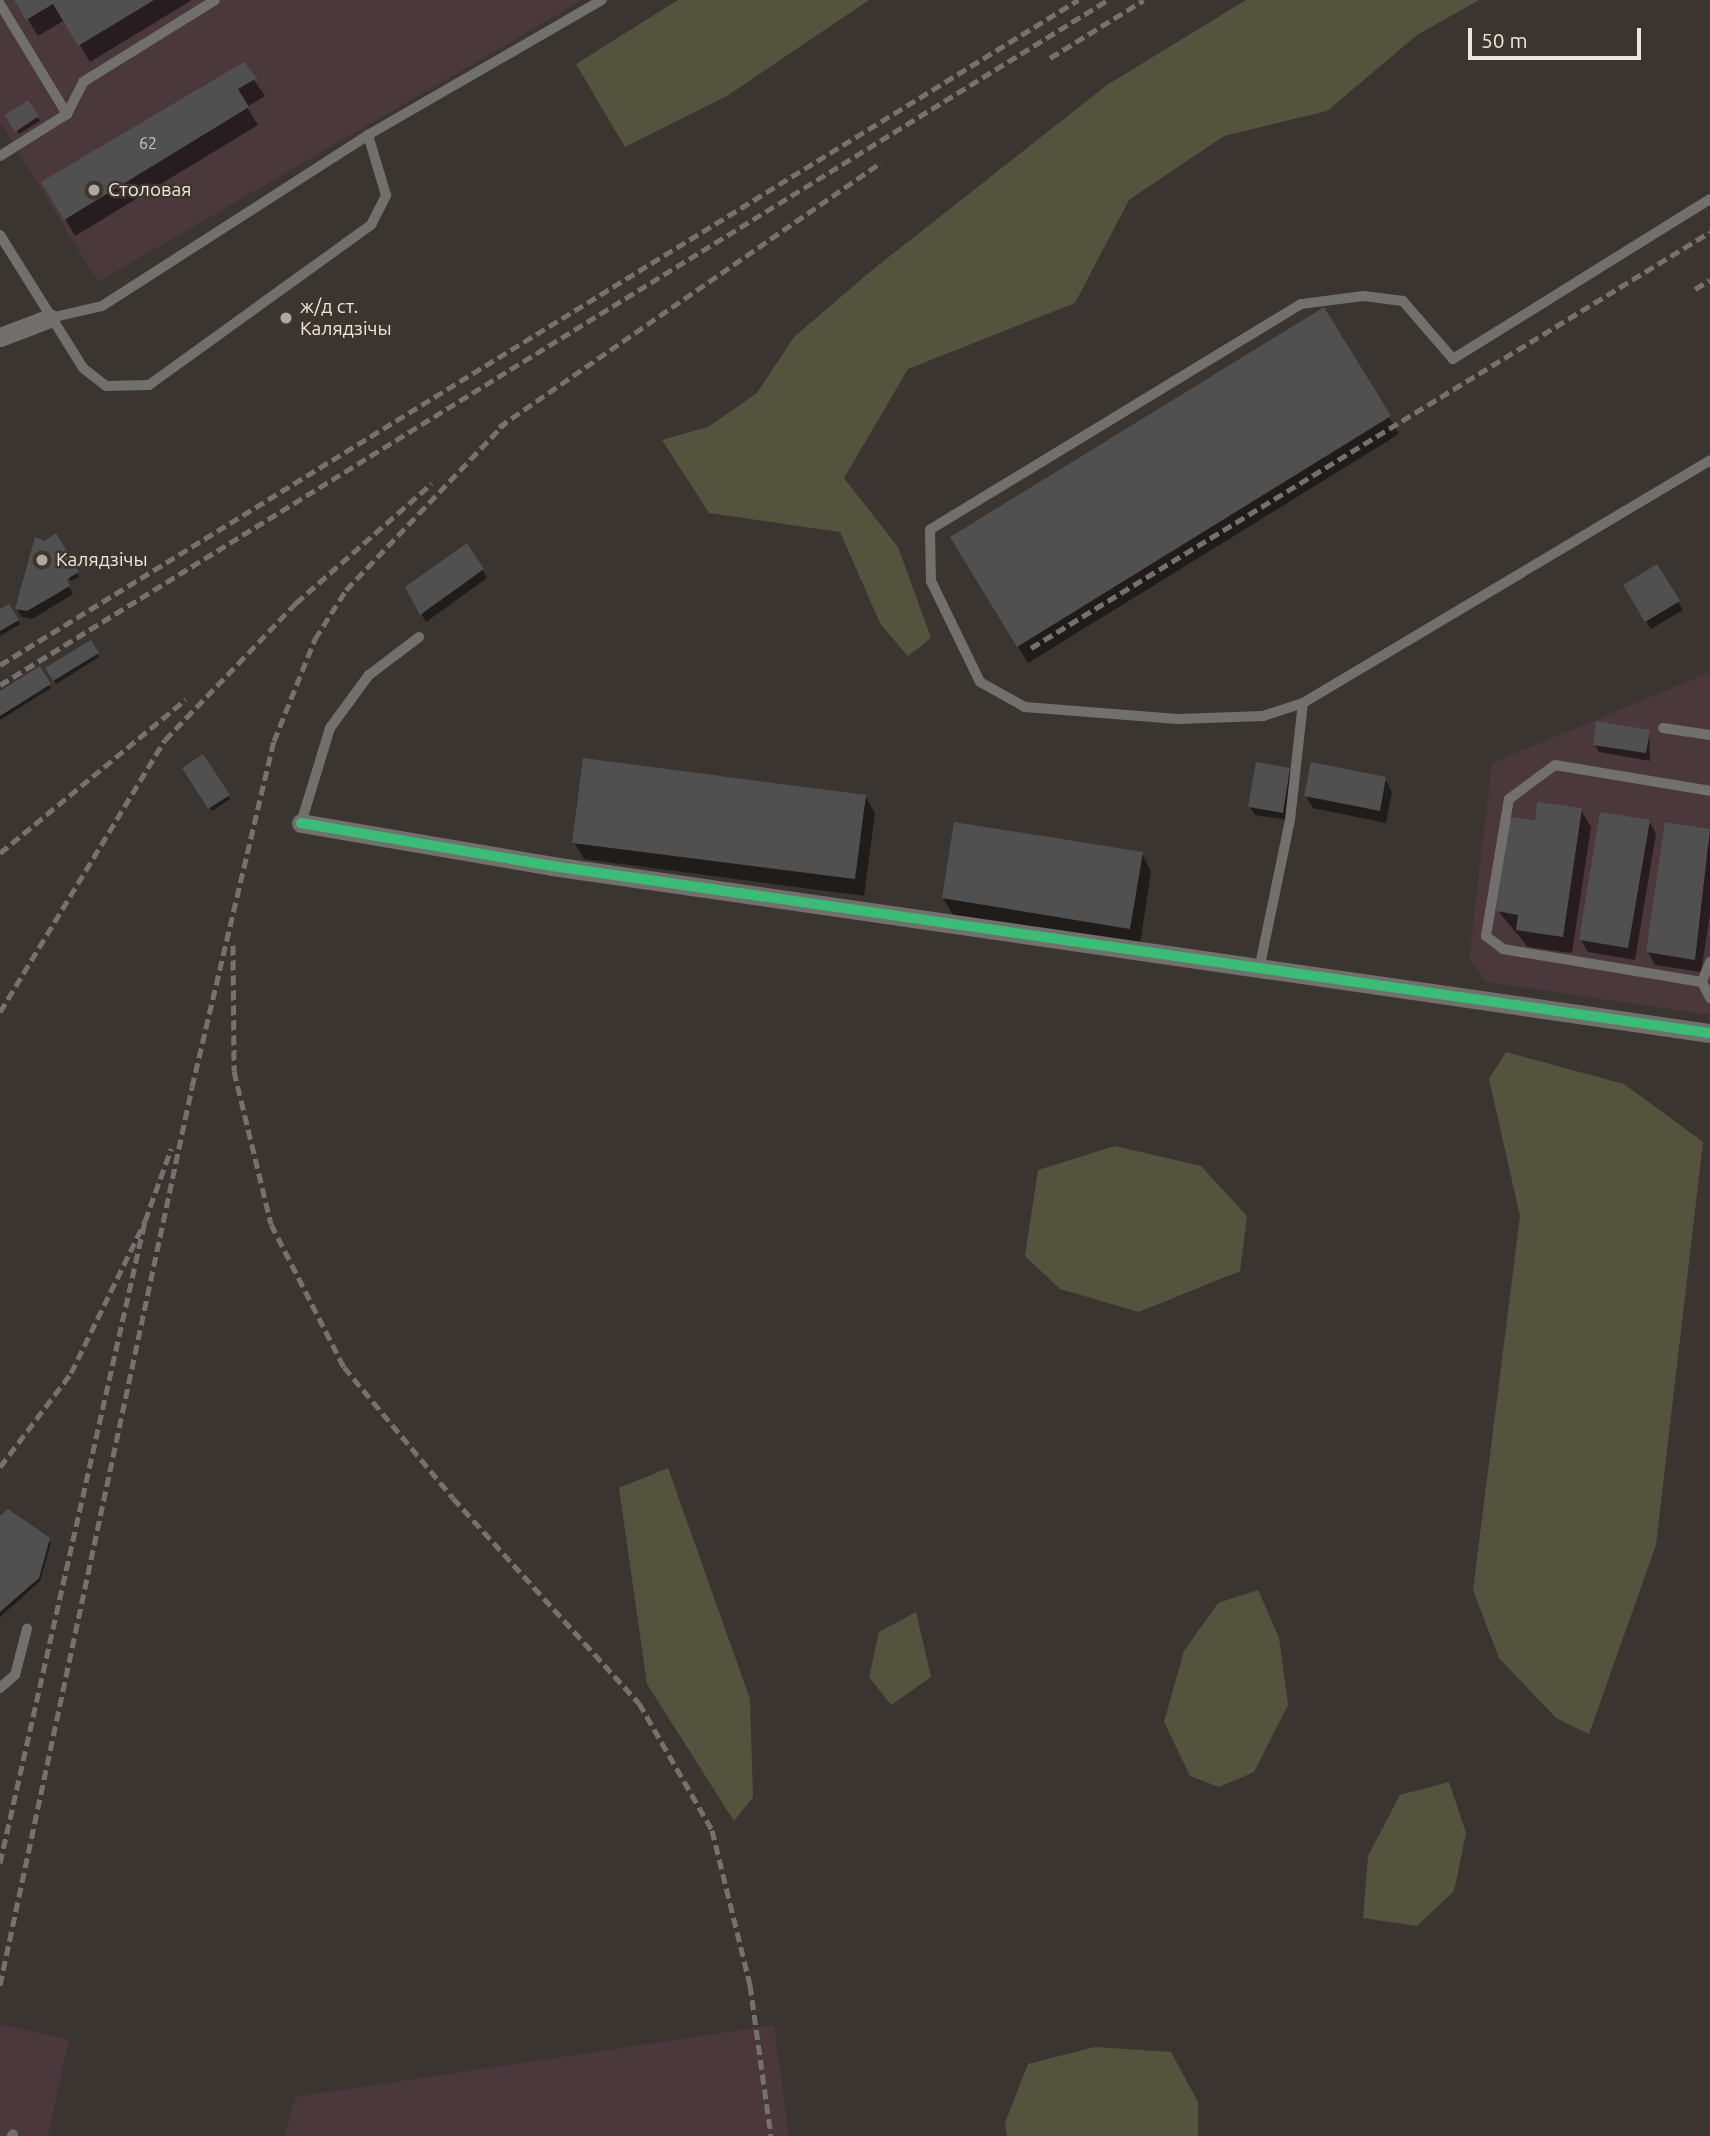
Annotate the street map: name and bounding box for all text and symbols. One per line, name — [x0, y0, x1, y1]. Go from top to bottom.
scale bar — [1472, 14, 1645, 58]
text: 50 m — [1481, 28, 1528, 52]
house number: 62 — [139, 133, 157, 153]
place label: Столовая — [108, 179, 192, 201]
marker: Столовая — [86, 182, 102, 198]
place label: ж/д ст. Калядзічы — [300, 296, 392, 340]
marker: ж/д ст. Калядзічы — [278, 310, 294, 326]
place label: Калядзічы — [56, 549, 148, 571]
marker: Калядзічы — [34, 552, 50, 568]

